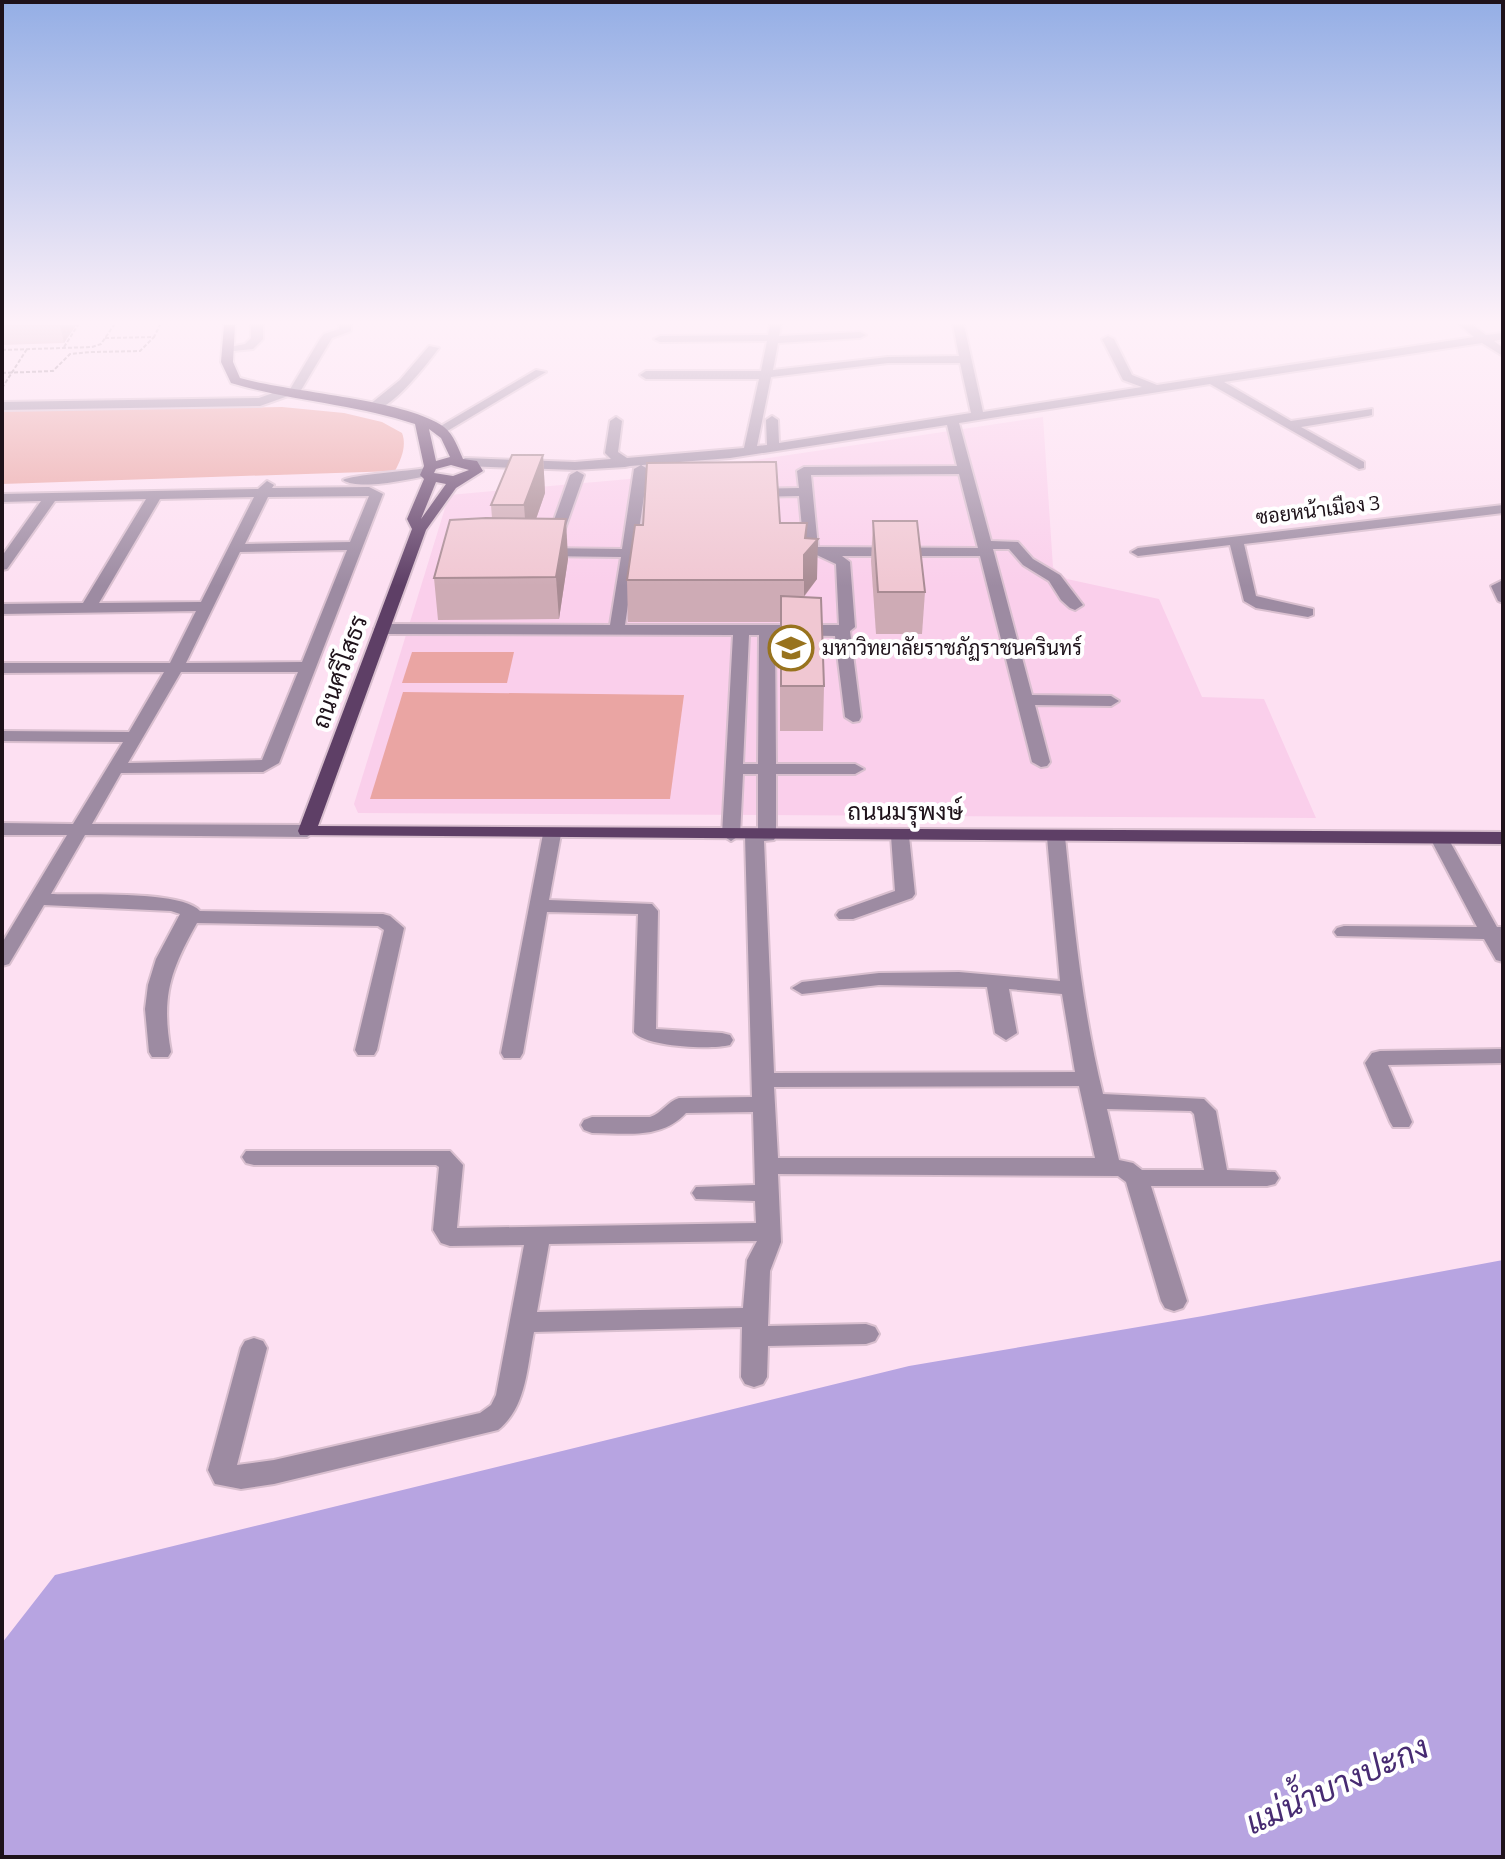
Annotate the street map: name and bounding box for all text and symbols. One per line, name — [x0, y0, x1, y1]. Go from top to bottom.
street label: ซอยหน้าเมือง 3 — [1254, 488, 1382, 530]
street label: ถนนศรีโสธร — [305, 611, 373, 732]
school or university icon: มหาวิทยาลัยราชภัฏราชนครินทร์ — [767, 624, 815, 672]
place label: มหาวิทยาลัยราชภัฏราชนครินทร์ — [822, 634, 1082, 661]
street label: ถนนมรุพงษ์ — [847, 796, 963, 828]
water label: แม่น้ำบางปะกง — [1236, 1719, 1434, 1842]

